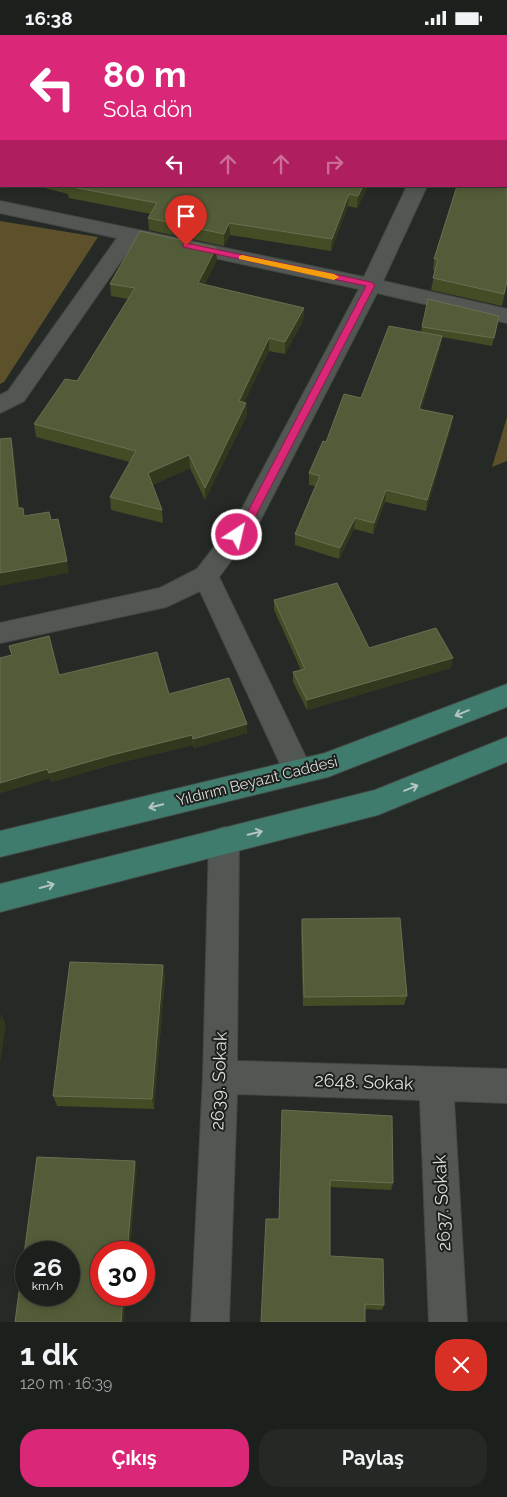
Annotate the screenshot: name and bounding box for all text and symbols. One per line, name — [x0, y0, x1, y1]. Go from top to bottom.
text: 16:38 — [25, 7, 73, 29]
text: 80 m — [103, 54, 187, 95]
icon: left — [20, 55, 85, 120]
text: Sola dön — [103, 96, 193, 122]
icon: left — [161, 150, 189, 178]
icon: ahead — [214, 150, 242, 178]
icon: ahead — [267, 150, 295, 178]
icon: right — [320, 150, 348, 178]
pin — [165, 195, 207, 246]
icon: arrive — [172, 202, 200, 230]
position arrow — [210, 508, 262, 560]
one-way arrow — [455, 709, 470, 719]
street label: Yıldırım Beyazıt Caddesi — [175, 752, 339, 810]
one-way arrow — [404, 783, 419, 792]
one-way arrow — [149, 802, 165, 811]
one-way arrow — [247, 827, 263, 837]
one-way arrow — [39, 881, 55, 890]
street label: 2639. Sokak — [206, 1031, 231, 1131]
street label: 2648. Sokak — [314, 1069, 414, 1094]
street label: 2637. Sokak — [428, 1154, 455, 1252]
speed limit sign: 30 — [90, 1241, 155, 1306]
text: 26 — [33, 1252, 62, 1282]
text: km/h — [32, 1279, 63, 1293]
text: 1 dk — [20, 1337, 78, 1372]
button: close — [435, 1339, 487, 1391]
text: 120 m · 16:39 — [20, 1374, 112, 1393]
button: Çıkış — [20, 1429, 249, 1487]
button: Paylaş — [259, 1429, 487, 1487]

